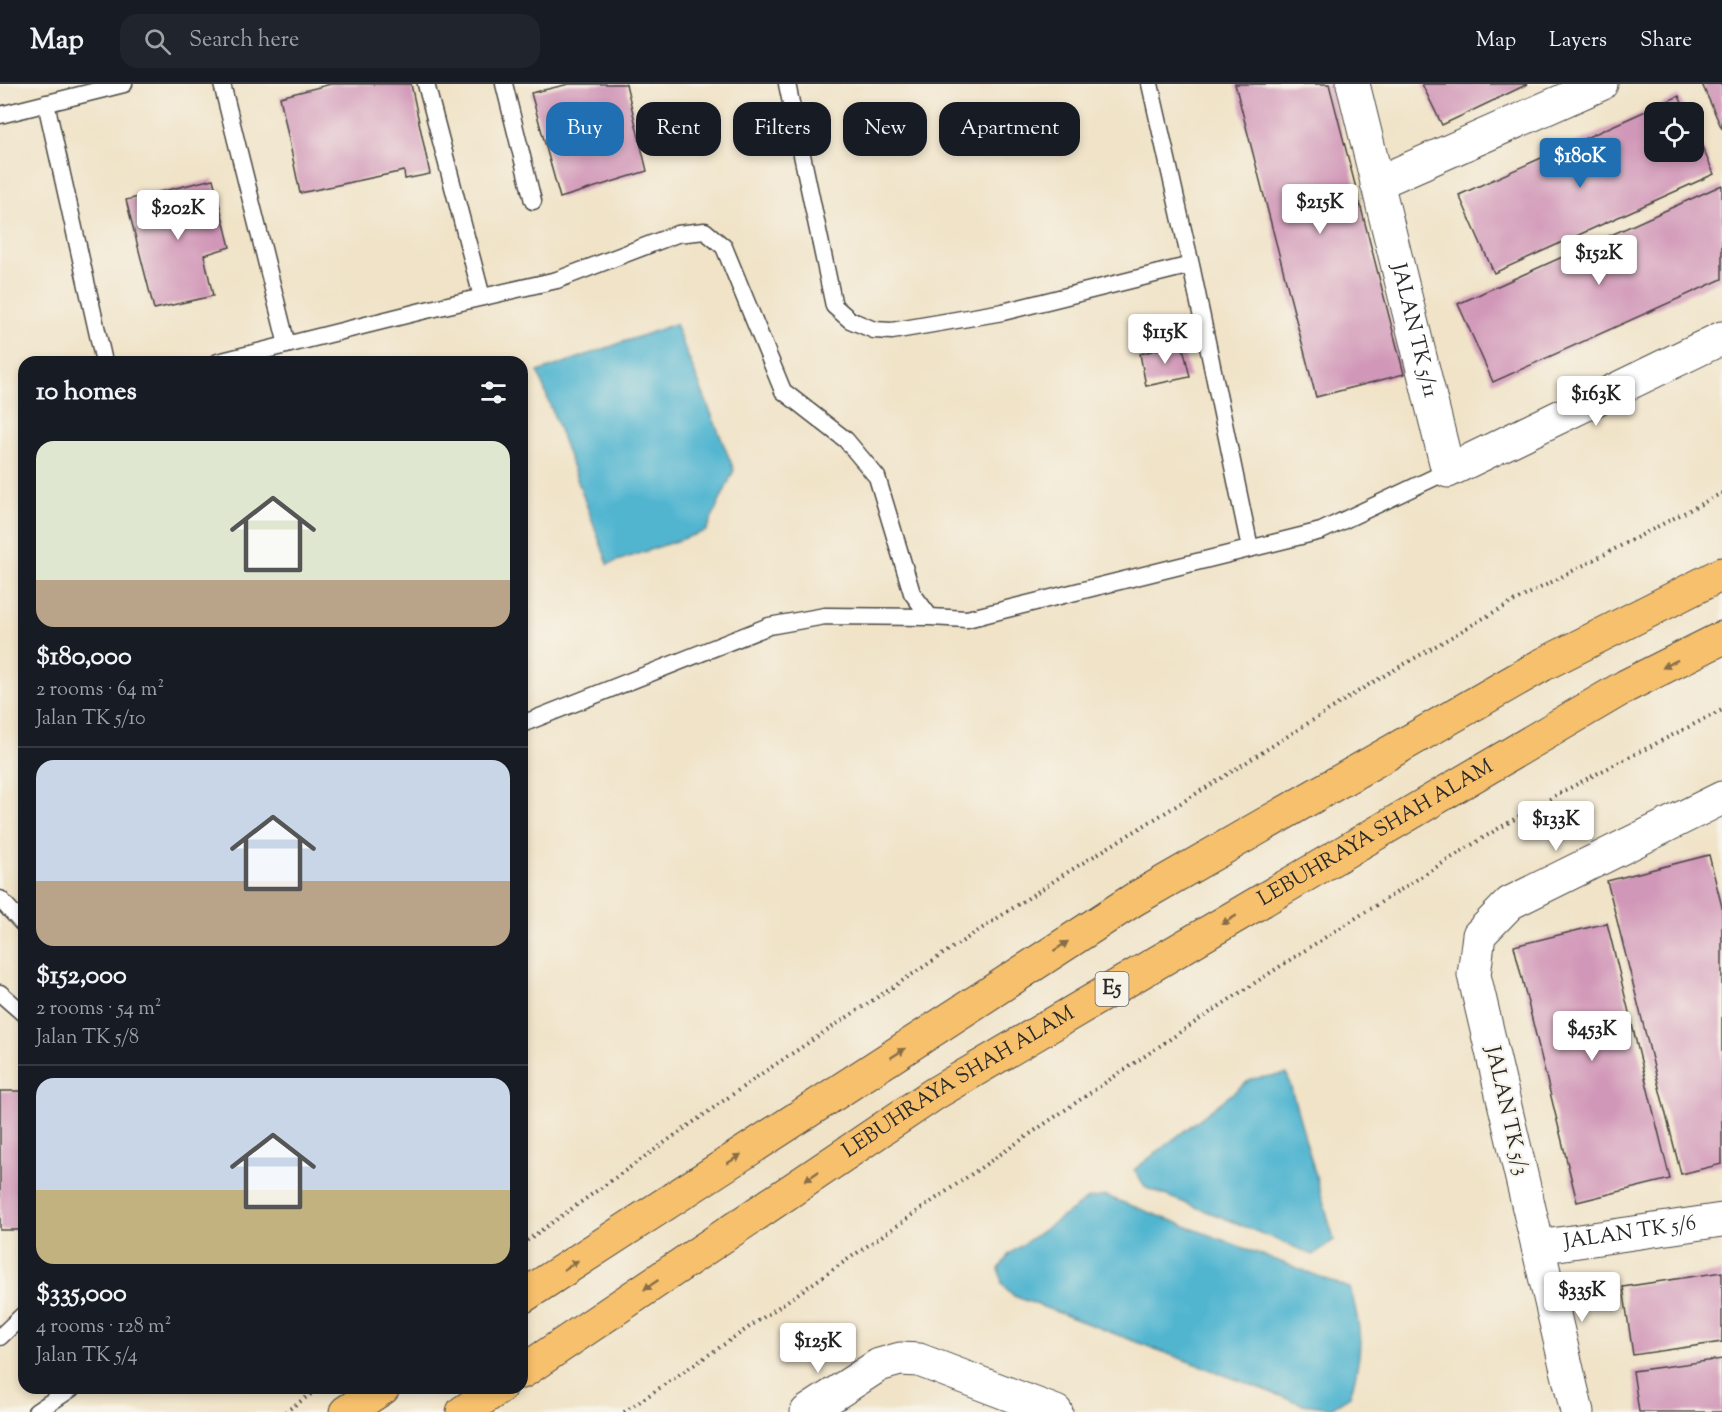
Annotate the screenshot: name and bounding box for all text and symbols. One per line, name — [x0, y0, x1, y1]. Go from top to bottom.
search box — [120, 14, 540, 68]
text: Map — [30, 21, 84, 61]
icon: search — [141, 25, 174, 58]
text: Search here — [189, 25, 299, 57]
text: Map — [1476, 26, 1516, 56]
text: Layers — [1549, 26, 1607, 56]
text: Share — [1640, 26, 1692, 56]
chip: Buy — [546, 102, 624, 156]
chip: Rent — [636, 102, 721, 156]
chip: Filters — [733, 102, 831, 156]
chip: New — [843, 102, 927, 156]
chip: Apartment — [939, 102, 1080, 156]
map controls — [1644, 102, 1704, 162]
button: locate — [1644, 102, 1704, 162]
pin: $180K — [1538, 138, 1622, 189]
text: $180K — [1554, 143, 1606, 172]
pin: $215K — [1278, 184, 1362, 235]
text: $215K — [1296, 189, 1344, 218]
pin: $202K — [136, 190, 220, 241]
text: $202K — [151, 195, 205, 224]
pin: $152K — [1557, 235, 1641, 286]
text: $152K — [1575, 240, 1623, 269]
street label: JALAN TK 5/11 — [1382, 259, 1444, 401]
pin: $115K — [1123, 314, 1207, 365]
text: $115K — [1142, 319, 1188, 348]
text: 10 homes — [36, 374, 137, 411]
icon: filters — [477, 376, 510, 409]
pin: $163K — [1554, 376, 1638, 427]
text: $163K — [1571, 381, 1621, 410]
icon: home — [219, 480, 327, 588]
text: $180,000 — [36, 639, 132, 676]
one-way arrow — [1661, 659, 1678, 669]
text: 2 rooms · 64 m² — [36, 676, 164, 705]
text: Jalan TK 5/10 — [36, 705, 146, 734]
street label: LEBUHRAYA SHAH ALAM — [1253, 752, 1499, 915]
icon: home — [219, 799, 327, 907]
pin: $133K — [1514, 801, 1598, 852]
text: $133K — [1532, 806, 1580, 835]
one-way arrow — [1221, 915, 1237, 926]
one-way arrow — [1053, 941, 1070, 952]
text: $152,000 — [36, 958, 127, 995]
road number: E5 — [1096, 972, 1128, 1006]
text: 2 rooms · 54 m² — [36, 995, 161, 1024]
street label: LEBUHRAYA SHAH ALAM — [837, 999, 1080, 1166]
pin: $453K — [1550, 1011, 1634, 1062]
text: $453K — [1567, 1016, 1617, 1045]
text: Jalan TK 5/8 — [36, 1024, 139, 1053]
street label: JALAN TK 5/3 — [1476, 1043, 1535, 1178]
one-way arrow — [890, 1048, 906, 1059]
icon: home — [219, 1117, 327, 1225]
one-way arrow — [726, 1153, 742, 1165]
one-way arrow — [805, 1170, 821, 1182]
street label: JALAN TK 5/6 — [1561, 1209, 1698, 1258]
one-way arrow — [563, 1260, 579, 1271]
pin: $335K — [1540, 1272, 1624, 1323]
text: $335,000 — [36, 1276, 127, 1313]
text: $335K — [1558, 1277, 1606, 1306]
one-way arrow — [643, 1279, 659, 1291]
text: 4 rooms · 128 m² — [36, 1313, 171, 1342]
pin: $125K — [776, 1323, 860, 1374]
text: $125K — [794, 1328, 842, 1357]
text: Jalan TK 5/4 — [36, 1342, 138, 1371]

